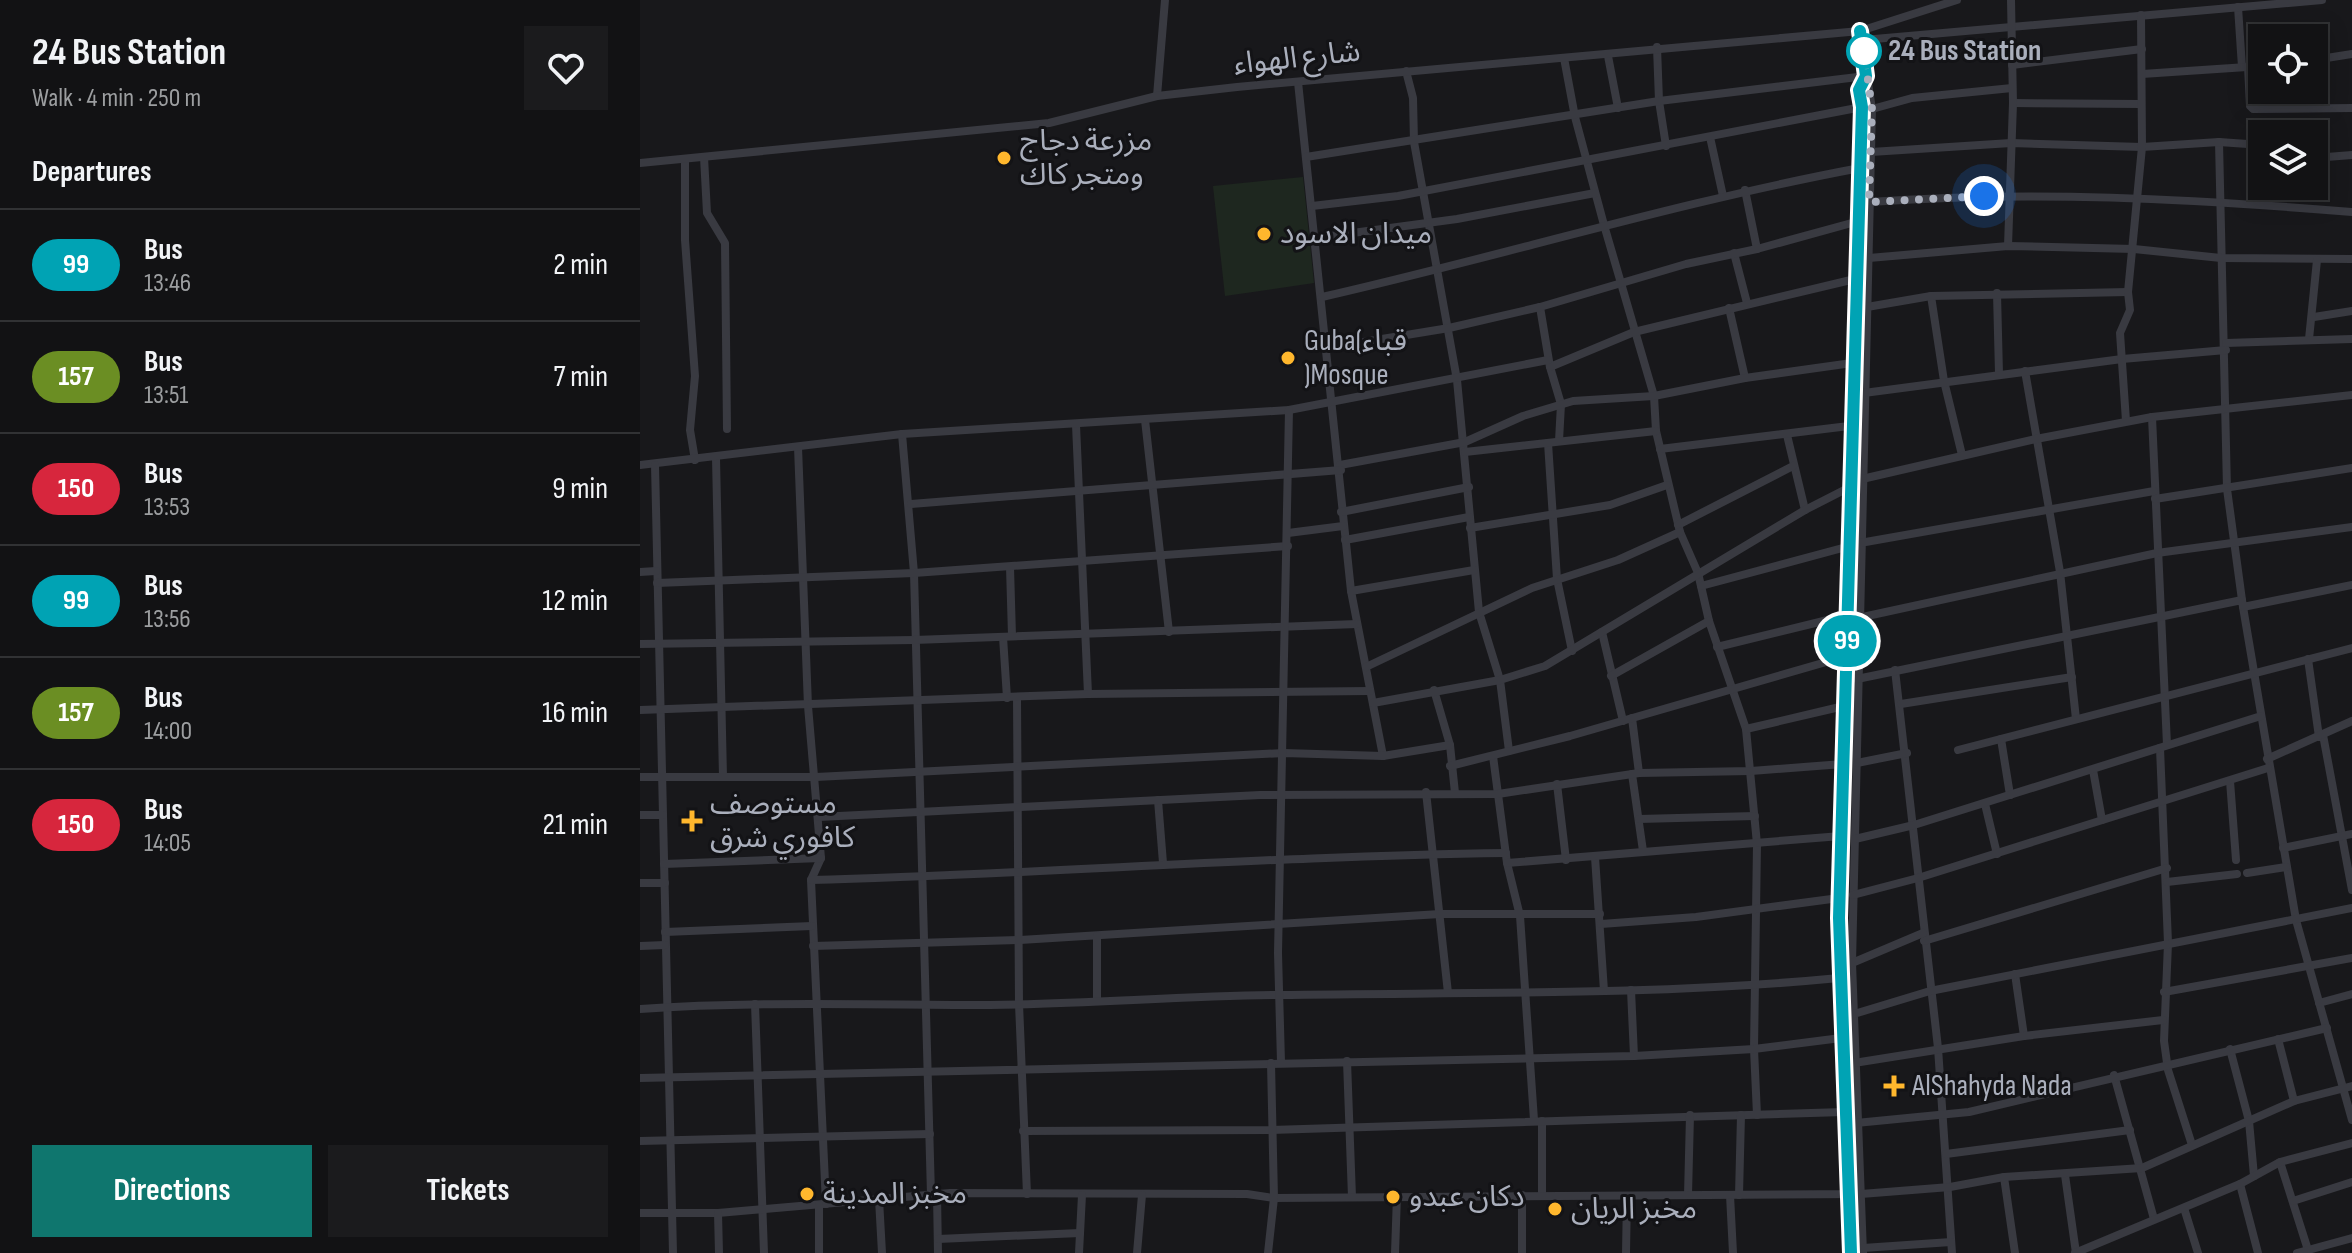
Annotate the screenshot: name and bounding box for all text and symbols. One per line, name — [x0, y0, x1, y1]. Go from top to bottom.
map controls — [2248, 24, 2328, 200]
button: locate — [2248, 24, 2328, 104]
button: heart — [524, 26, 608, 110]
text: 24 Bus Station — [32, 30, 226, 75]
street label: شارع الهواء — [1232, 33, 1362, 86]
place label: 24 Bus Station — [1888, 33, 2041, 69]
marker: 24 Bus Station — [1847, 34, 1881, 68]
text: Walk · 4 min · 250 m — [32, 83, 201, 114]
button: layers — [2248, 120, 2328, 200]
place label: مزرعة دجاج ومتجر كاك — [1020, 123, 1152, 193]
marker: مزرعة دجاج ومتجر كاك — [995, 149, 1013, 167]
text: Departures — [32, 154, 152, 190]
your location — [1964, 176, 2004, 216]
place label: ميدان الاسود — [1280, 216, 1432, 252]
marker: ميدان الاسود — [1255, 225, 1273, 243]
text: Bus — [144, 232, 183, 268]
text: 2 min — [553, 247, 608, 283]
text: 99 — [63, 248, 89, 281]
text: 13:46 — [144, 268, 191, 299]
place label: Guba(قباء )Mosque — [1304, 323, 1407, 393]
text: Bus — [144, 344, 183, 380]
marker: Guba(قباء )Mosque — [1279, 349, 1297, 367]
text: 7 min — [554, 359, 608, 395]
text: 157 — [58, 360, 94, 393]
text: 13:51 — [144, 380, 188, 411]
text: Bus — [144, 456, 183, 492]
text: 9 min — [552, 471, 608, 507]
text: 150 — [58, 472, 94, 505]
text: 13:53 — [144, 492, 190, 523]
text: Bus — [144, 568, 183, 604]
text: 12 min — [542, 583, 608, 619]
text: 99 — [63, 584, 89, 617]
text: 13:56 — [144, 604, 191, 635]
line badge: 99 — [1811, 615, 1883, 667]
text: 99 — [1834, 624, 1860, 657]
text: Bus — [144, 680, 183, 716]
text: 16 min — [542, 695, 608, 731]
text: 157 — [58, 696, 94, 729]
text: 14:00 — [144, 716, 192, 747]
place label: مستوصف كافوري شرق — [710, 786, 856, 860]
text: Bus — [144, 792, 183, 828]
text: 21 min — [543, 807, 608, 843]
text: 150 — [58, 808, 94, 841]
marker: مستوصف كافوري شرق — [681, 810, 703, 832]
text: 14:05 — [144, 828, 191, 859]
place label: AlShahyda Nada — [1911, 1068, 2072, 1104]
marker: AlShahyda Nada — [1883, 1075, 1905, 1097]
button: Directions — [32, 1145, 312, 1237]
button: Tickets — [328, 1145, 608, 1237]
place label: مخبز المدينة — [823, 1176, 967, 1212]
place label: دكان عبدو — [1409, 1179, 1524, 1215]
marker: مخبز المدينة — [798, 1185, 816, 1203]
marker: دكان عبدو — [1384, 1188, 1402, 1206]
place label: مخبز الريان — [1571, 1191, 1697, 1227]
marker: مخبز الريان — [1546, 1200, 1564, 1218]

